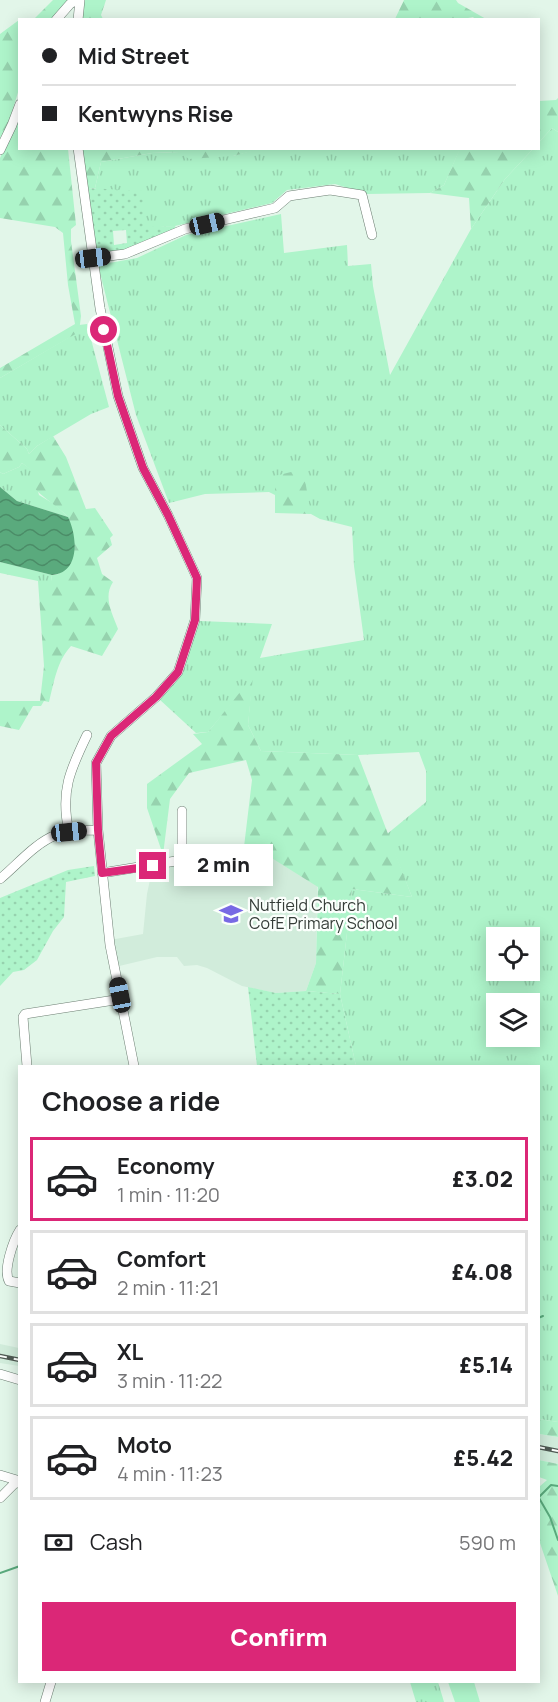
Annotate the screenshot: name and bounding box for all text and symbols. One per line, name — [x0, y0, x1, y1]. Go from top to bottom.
text: Mid Street — [78, 41, 190, 71]
text: Kentwyns Rise — [78, 99, 233, 129]
car — [187, 211, 227, 237]
car — [74, 247, 112, 269]
route start — [90, 316, 117, 343]
car — [50, 821, 88, 843]
callout: 2 min — [174, 845, 273, 887]
text: 2 min — [197, 851, 250, 878]
route end — [139, 852, 166, 879]
place label: Nutfield Church CofE Primary School — [249, 894, 398, 934]
school or university icon: Nutfield Church CofE Primary School — [218, 901, 244, 927]
map controls — [486, 927, 540, 1047]
button: locate — [486, 927, 540, 981]
car — [108, 976, 132, 1014]
button: layers — [486, 993, 540, 1047]
text: Choose a ride — [42, 1082, 220, 1119]
text: Economy — [117, 1151, 215, 1181]
icon: car — [45, 1152, 99, 1206]
text: £3.02 — [452, 1164, 513, 1194]
text: 1 min · 11:20 — [117, 1181, 220, 1208]
text: Comfort — [117, 1244, 206, 1274]
icon: car — [45, 1245, 99, 1299]
text: £4.08 — [452, 1257, 513, 1287]
text: 2 min · 11:21 — [117, 1274, 219, 1301]
text: XL — [117, 1337, 143, 1367]
icon: car — [45, 1338, 99, 1392]
text: £5.14 — [460, 1350, 513, 1380]
text: 3 min · 11:22 — [117, 1367, 222, 1394]
text: Moto — [117, 1430, 172, 1460]
icon: car — [45, 1431, 99, 1485]
text: £5.42 — [454, 1443, 513, 1473]
text: 4 min · 11:23 — [117, 1460, 223, 1487]
icon: cash — [42, 1526, 75, 1559]
text: Cash — [90, 1527, 143, 1557]
text: 590 m — [459, 1529, 516, 1556]
button: Confirm — [42, 1602, 516, 1671]

